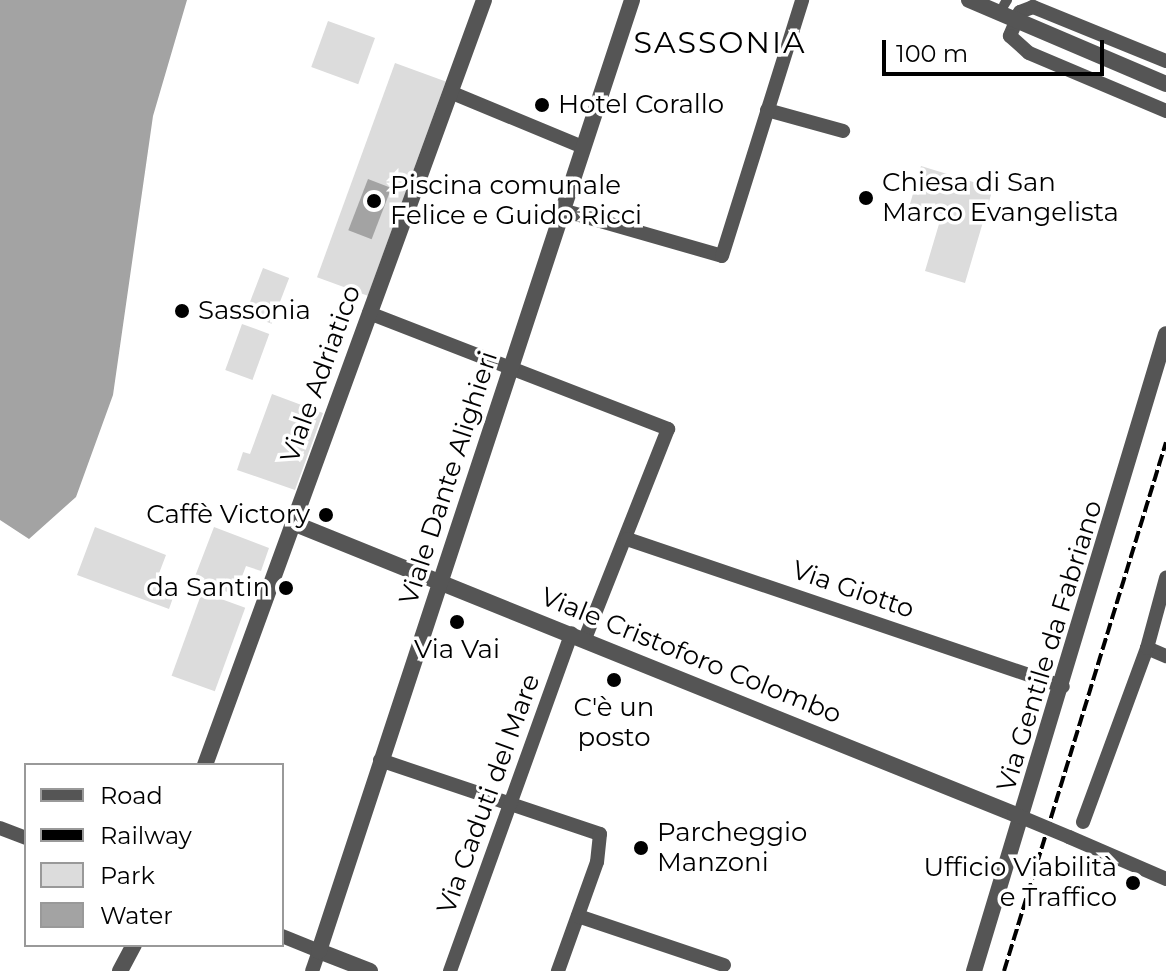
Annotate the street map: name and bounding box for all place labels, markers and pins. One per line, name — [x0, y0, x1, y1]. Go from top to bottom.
place label: Hotel Corallo — [558, 89, 724, 121]
marker: Hotel Corallo — [533, 96, 551, 114]
place label: Chiesa di San Marco Evangelista — [882, 167, 1119, 228]
place label: Piscina comunale Felice e Guido Ricci — [390, 170, 642, 232]
marker: Chiesa di San Marco Evangelista — [857, 189, 875, 207]
marker: Piscina comunale Felice e Guido Ricci — [365, 192, 383, 210]
place label: Sassonia — [198, 295, 311, 327]
marker: Sassonia — [173, 302, 191, 320]
place label: Caffè Victory — [146, 499, 310, 531]
marker: Caffè Victory — [317, 506, 335, 524]
place label: da Santin — [146, 572, 270, 604]
marker: da Santin — [277, 579, 295, 597]
marker: Via Vai — [448, 613, 466, 631]
place label: Via Vai — [414, 634, 500, 666]
marker: C'è un posto — [605, 671, 623, 689]
place label: C'è un posto — [574, 692, 654, 754]
place label: Parcheggio Manzoni — [657, 817, 807, 878]
marker: Parcheggio Manzoni — [632, 839, 650, 857]
place label: Ufficio Viabilità e Traffico — [923, 852, 1117, 914]
marker: Ufficio Viabilità e Traffico — [1124, 874, 1142, 892]

